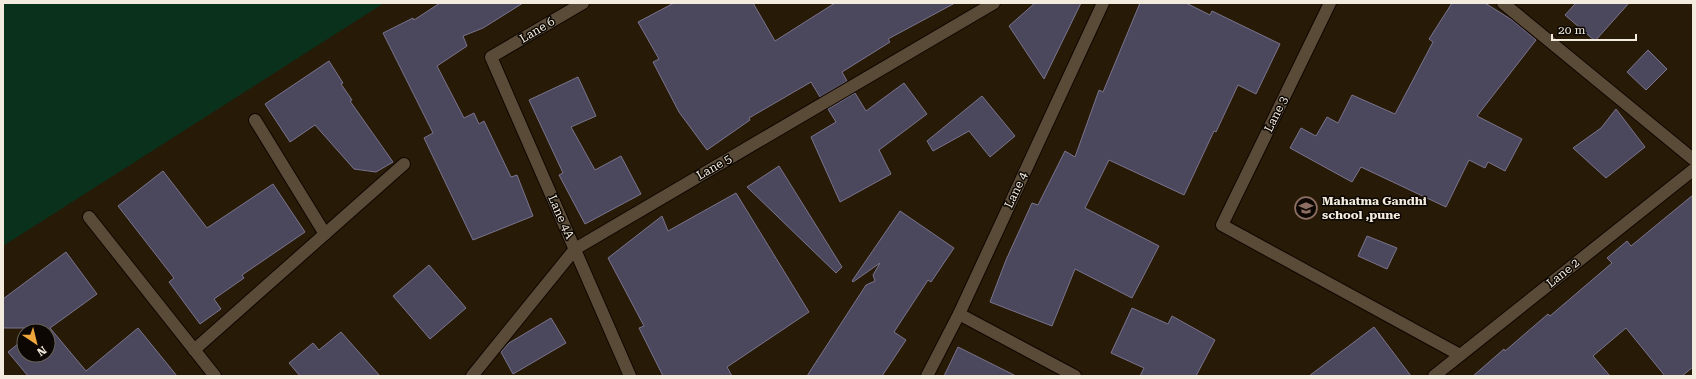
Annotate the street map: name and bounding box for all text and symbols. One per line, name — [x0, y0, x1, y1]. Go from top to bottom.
street label: Lane 6 — [517, 14, 557, 46]
scale bar — [1552, 16, 1636, 42]
text: 20 m — [1558, 23, 1585, 37]
street label: Lane 3 — [1261, 94, 1291, 134]
street label: Lane 5 — [694, 151, 734, 183]
street label: Lane 4 — [1002, 170, 1031, 210]
street label: Lane 4A — [545, 193, 577, 242]
place label: Mahatma Gandhi school ,pune — [1322, 194, 1427, 222]
school or university icon: Mahatma Gandhi school ,pune — [1293, 195, 1319, 221]
street label: Lane 2 — [1544, 255, 1582, 290]
north arrow — [16, 323, 56, 363]
text: N — [34, 343, 49, 359]

